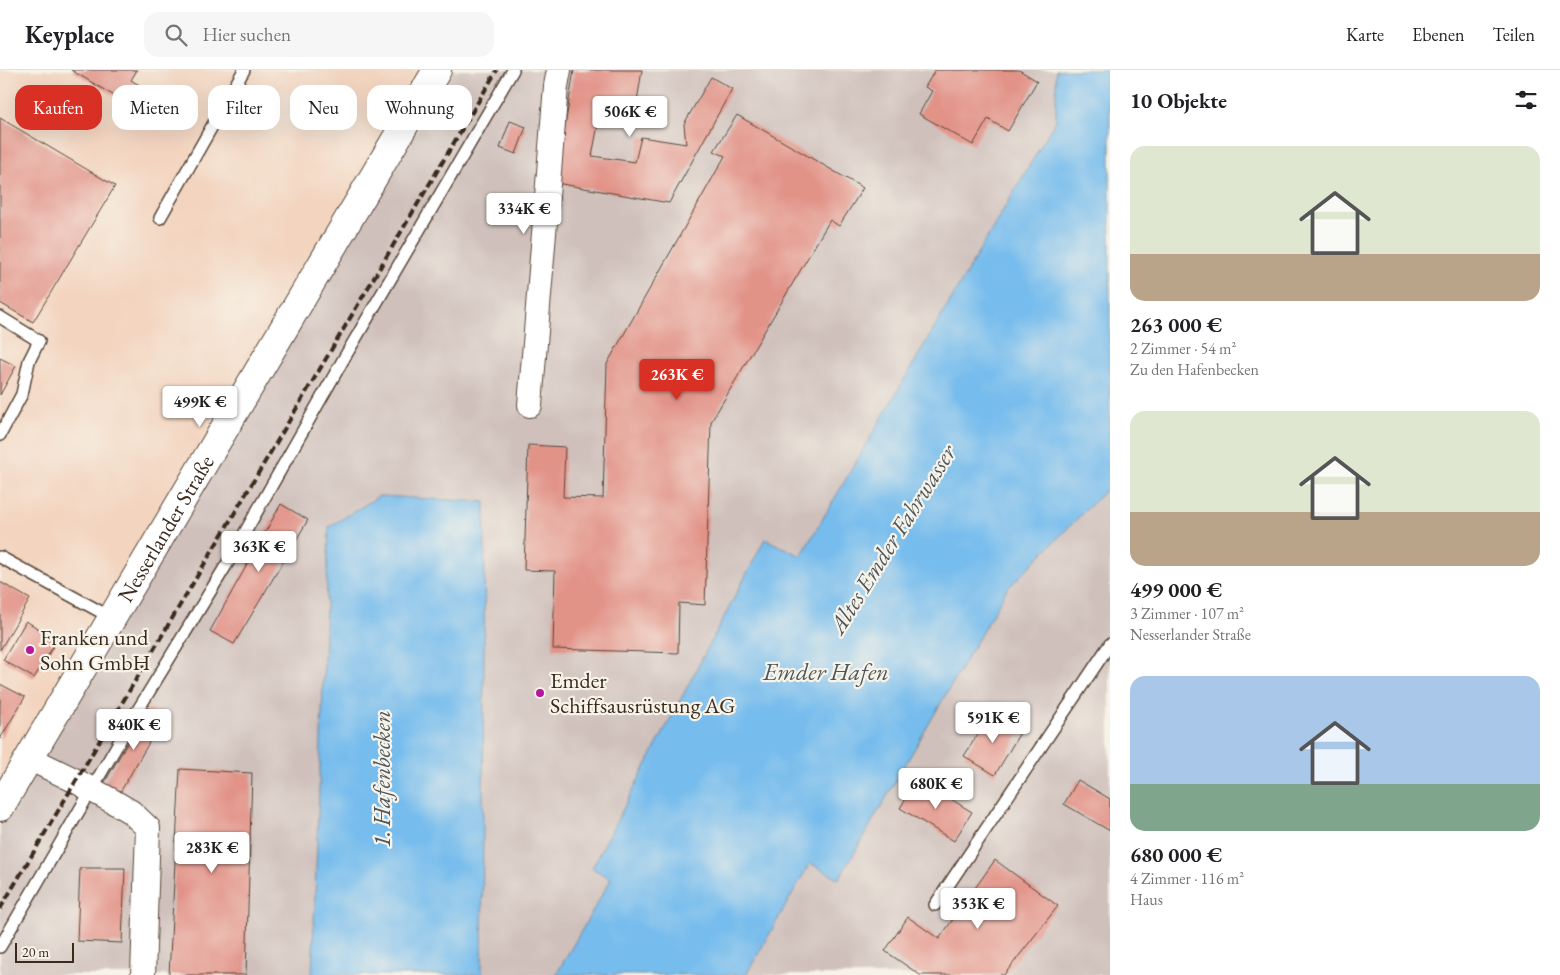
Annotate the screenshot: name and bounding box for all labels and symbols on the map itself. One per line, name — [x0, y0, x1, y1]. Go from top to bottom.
pin: 506K € — [589, 96, 671, 138]
pin: 334K € — [483, 192, 565, 235]
pin: 263K € — [636, 358, 718, 401]
pin: 499K € — [159, 386, 241, 428]
water label: Altes Emder Fahrwasser — [820, 437, 964, 641]
street label: Nesserlander Straße — [110, 449, 220, 607]
pin: 363K € — [218, 530, 300, 573]
place label: Franken und Sohn GmbH — [40, 623, 150, 677]
marker: Franken und Sohn GmbH — [24, 644, 36, 656]
water label: Emder Hafen — [762, 656, 889, 687]
place label: Emder Schiffsausrüstung AG — [550, 666, 735, 720]
marker: Emder Schiffsausrüstung AG — [534, 687, 546, 699]
pin: 591K € — [952, 702, 1034, 744]
pin: 840K € — [93, 708, 175, 751]
water label: 1. Hafenbecken — [366, 710, 397, 848]
pin: 680K € — [895, 768, 977, 810]
pin: 283K € — [171, 832, 253, 874]
pin: 353K € — [937, 888, 1019, 930]
scale bar — [15, 940, 74, 963]

